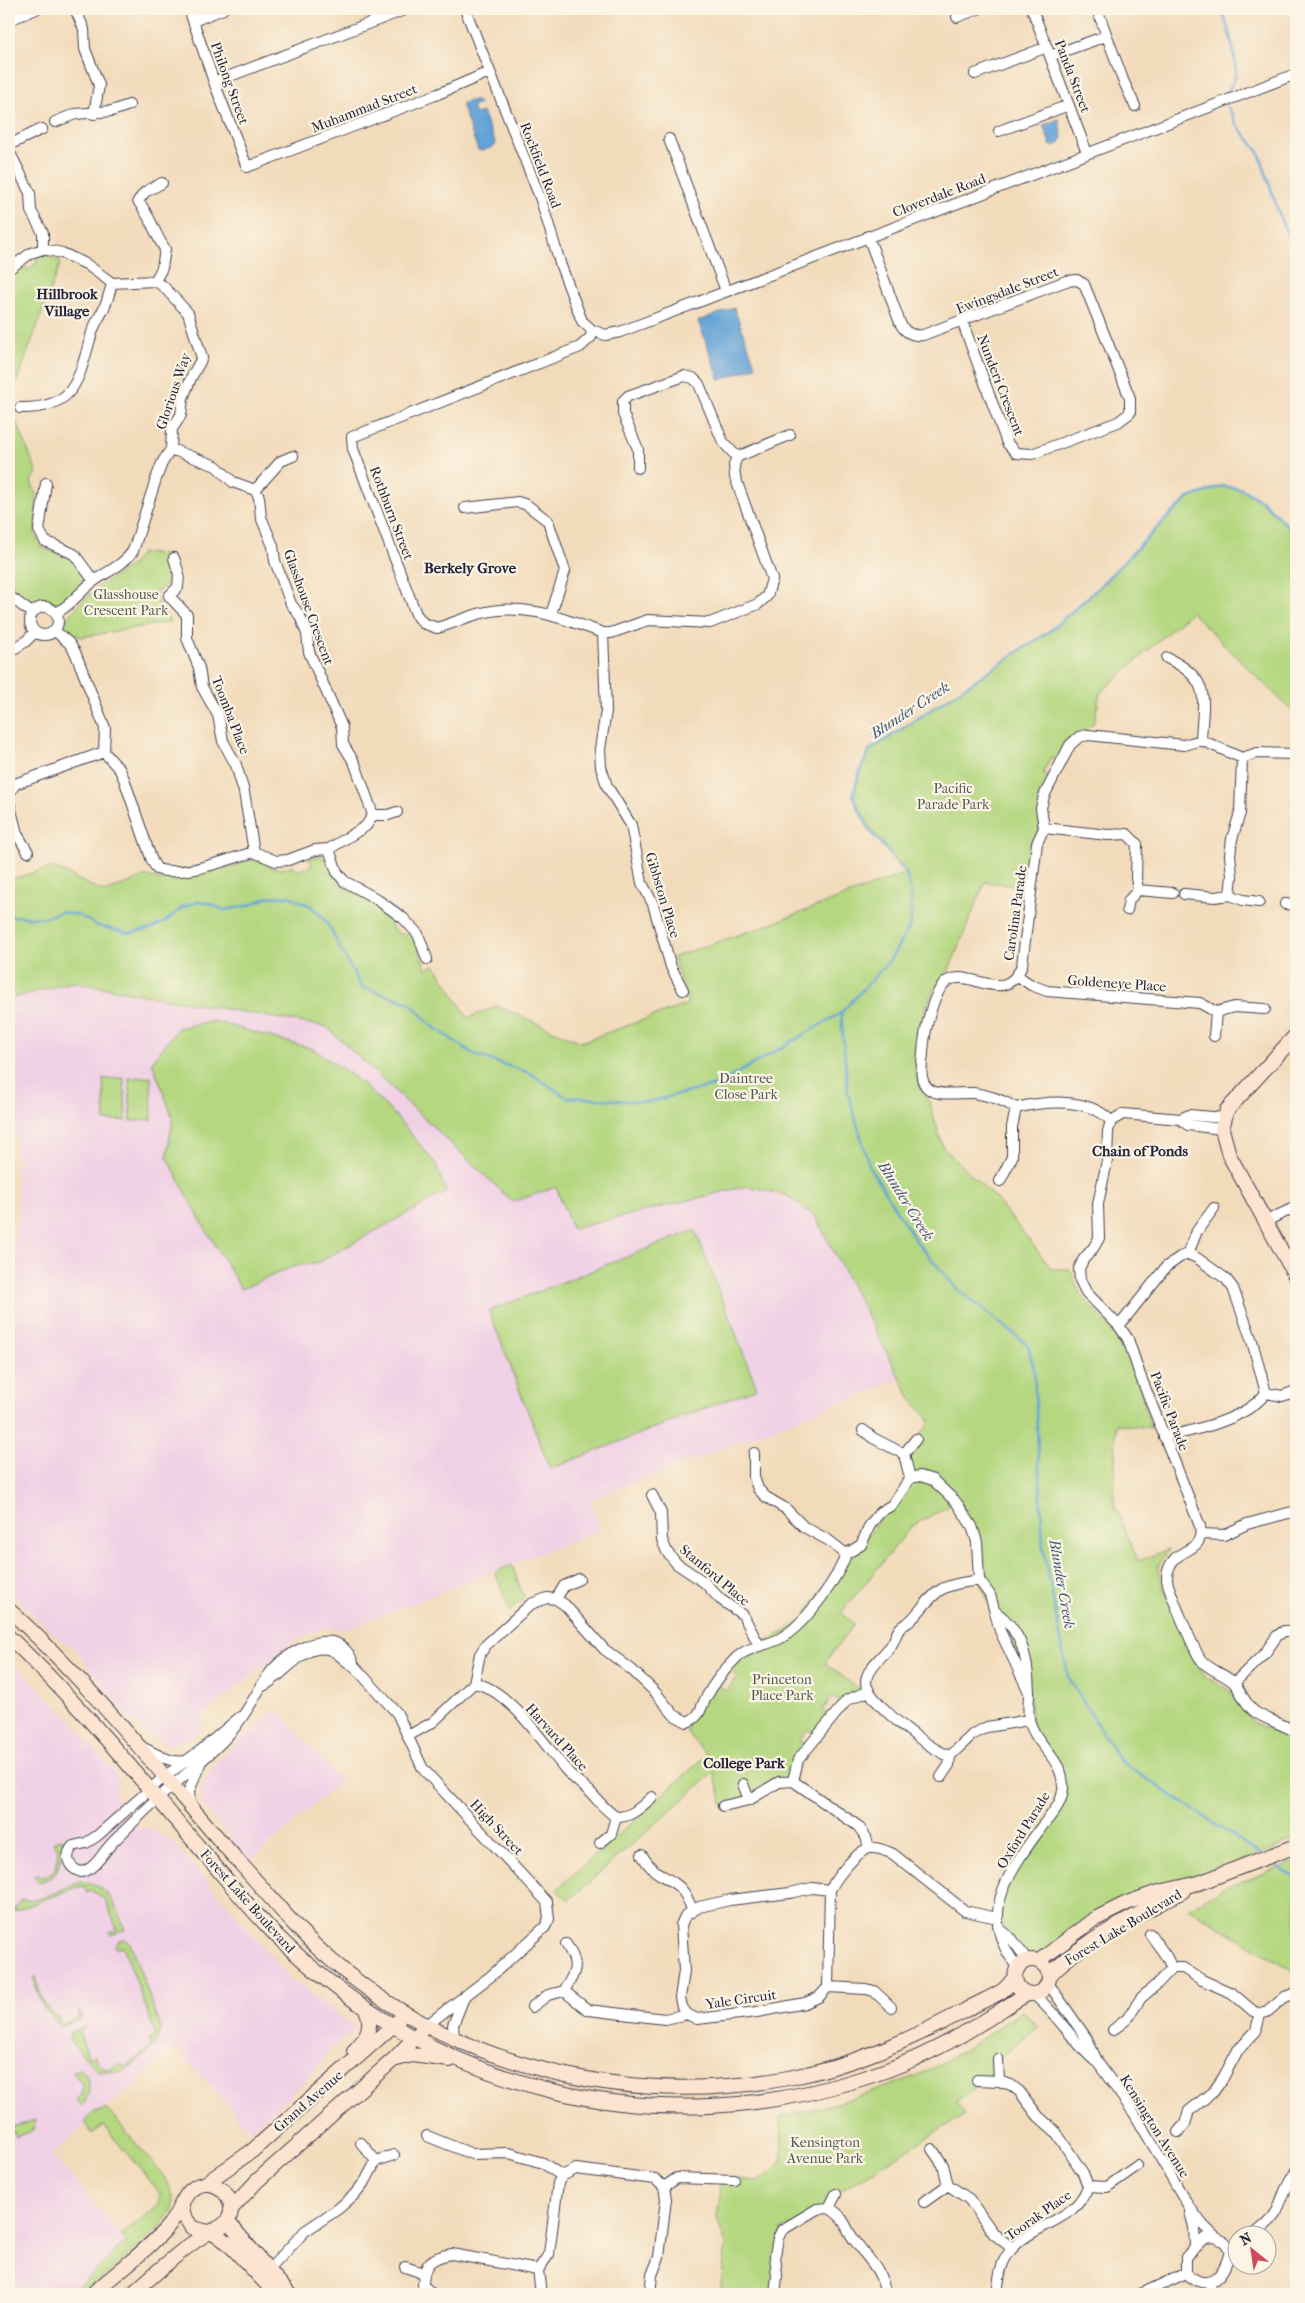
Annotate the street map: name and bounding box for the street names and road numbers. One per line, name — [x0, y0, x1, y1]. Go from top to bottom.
street label: Panda Street — [1051, 37, 1094, 115]
street label: Philong Street — [207, 39, 252, 127]
street label: Muhammad Street — [309, 80, 420, 137]
street label: Rockfield Road — [516, 120, 565, 211]
street label: Cloverdale Road — [890, 170, 989, 221]
street label: Ewingsdale Street — [954, 263, 1061, 318]
street label: Nunderi Crescent — [973, 332, 1028, 438]
street label: Glorious Way — [152, 350, 195, 432]
street label: Rothburn Street — [366, 464, 417, 562]
street label: Glasshouse Crescent — [280, 547, 337, 667]
street label: Toomba Place — [208, 674, 253, 757]
street label: Gibbston Place — [641, 850, 684, 940]
street label: Carolina Parade — [1000, 864, 1031, 962]
street label: Goldeneye Place — [1067, 972, 1167, 995]
street label: Pacific Parade — [1147, 1369, 1193, 1453]
street label: Stanford Place — [676, 1541, 753, 1610]
street label: Harvard Place — [522, 1700, 591, 1775]
street label: Oxford Parade — [993, 1788, 1054, 1872]
street label: High Street — [466, 1796, 527, 1859]
street label: Forest Lake Boulevard — [197, 1846, 299, 1957]
street label: Forest Lake Boulevard — [1062, 1886, 1185, 1969]
street label: Yale Circuit — [704, 1986, 777, 2013]
street label: Grand Avenue — [270, 2067, 346, 2136]
street label: Kensington Avenue — [1116, 2072, 1193, 2181]
street label: Toorak Place — [1002, 2186, 1075, 2244]

